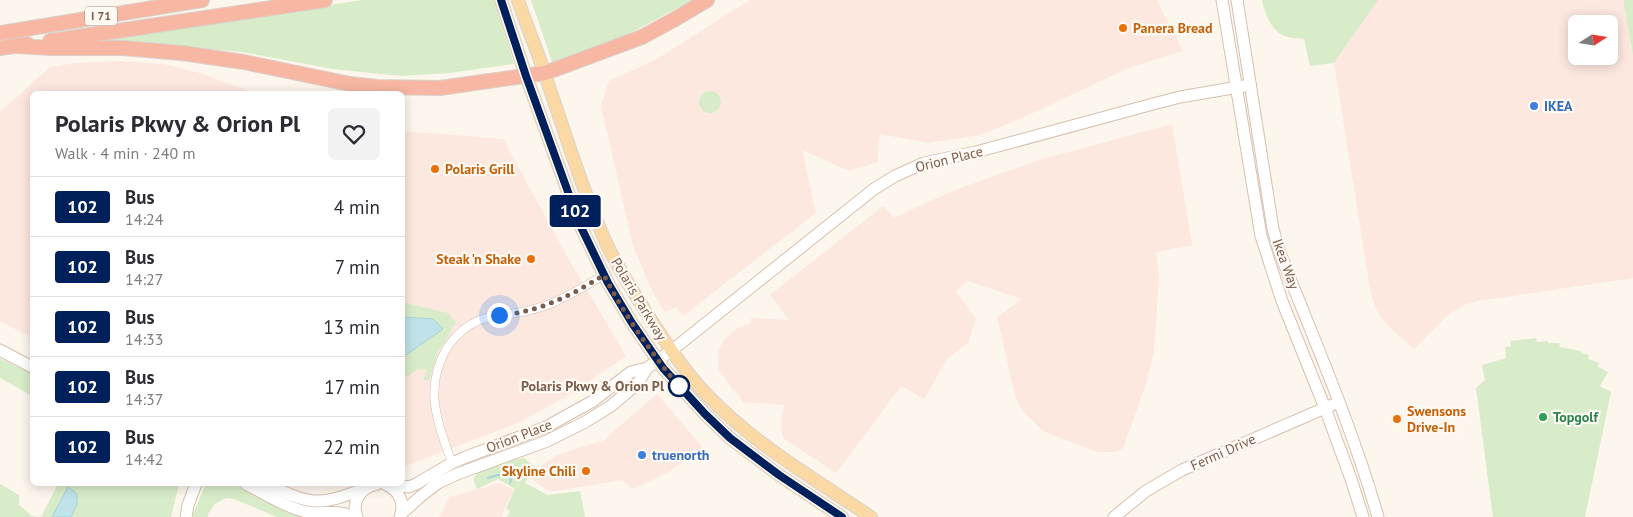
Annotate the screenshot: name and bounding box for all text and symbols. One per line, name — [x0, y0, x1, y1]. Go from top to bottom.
road number: I 71 — [85, 7, 117, 26]
north arrow — [1568, 15, 1618, 65]
map controls — [1568, 15, 1618, 65]
place label: Panera Bread — [1133, 19, 1212, 37]
marker: Panera Bread — [1117, 22, 1129, 34]
place label: IKEA — [1544, 97, 1573, 115]
marker: IKEA — [1528, 100, 1540, 112]
text: Polaris Pkwy & Orion Pl — [55, 108, 300, 139]
button: heart — [328, 108, 380, 160]
street label: Orion Place — [913, 142, 985, 176]
text: Walk · 4 min · 240 m — [55, 143, 195, 163]
place label: Polaris Grill — [445, 160, 515, 178]
marker: Polaris Grill — [429, 163, 441, 175]
text: Bus — [125, 185, 154, 209]
text: 102 — [67, 195, 98, 218]
text: 4 min — [334, 195, 380, 219]
line badge: 102 — [546, 195, 604, 227]
text: 102 — [560, 199, 590, 222]
text: 14:24 — [125, 209, 163, 229]
street label: Ikea Way — [1269, 236, 1304, 292]
text: Bus — [125, 245, 154, 269]
place label: Steak 'n Shake — [436, 250, 521, 268]
marker: Steak 'n Shake — [525, 253, 537, 265]
street label: Polaris Parkway — [607, 254, 671, 344]
text: 102 — [67, 255, 98, 278]
text: 7 min — [335, 255, 380, 279]
text: 14:27 — [125, 269, 163, 289]
your location — [487, 303, 512, 328]
text: Bus — [125, 305, 154, 329]
text: 102 — [67, 315, 98, 338]
text: 13 min — [323, 315, 380, 339]
text: 14:33 — [125, 329, 163, 349]
text: Bus — [125, 365, 154, 389]
text: 102 — [67, 375, 98, 398]
text: 17 min — [324, 375, 380, 399]
marker: Polaris Pkwy & Orion Pl — [668, 375, 690, 397]
place label: Polaris Pkwy & Orion Pl — [521, 377, 665, 395]
text: 14:37 — [125, 389, 163, 409]
place label: Swensons Drive-In — [1407, 402, 1466, 436]
place label: Topgolf — [1553, 408, 1599, 426]
marker: Topgolf — [1537, 411, 1549, 423]
marker: Swensons Drive-In — [1391, 413, 1403, 425]
street label: Orion Place — [484, 415, 554, 457]
text: Bus — [125, 425, 154, 449]
street label: Fermi Drive — [1188, 430, 1258, 474]
text: 102 — [67, 435, 98, 458]
text: 22 min — [323, 435, 380, 459]
place label: truenorth — [652, 446, 709, 464]
text: 14:42 — [125, 449, 163, 469]
marker: truenorth — [636, 449, 648, 461]
place label: Skyline Chili — [502, 462, 576, 480]
marker: Skyline Chili — [580, 465, 592, 477]

